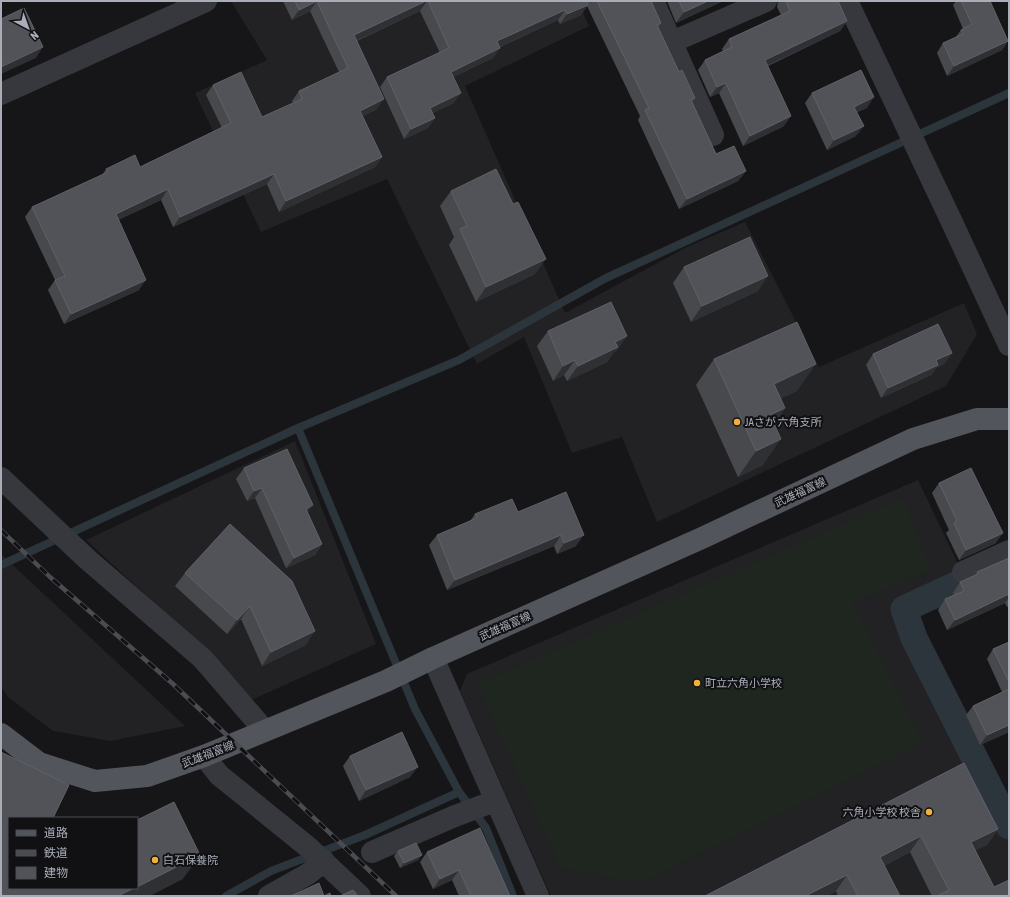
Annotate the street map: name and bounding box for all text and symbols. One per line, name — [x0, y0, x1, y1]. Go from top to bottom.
north arrow — [8, 8, 48, 48]
text: N — [28, 29, 41, 42]
place label: JAさが 六角支所 — [745, 416, 822, 428]
marker: JAさが 六角支所 — [732, 417, 742, 427]
street label: 武雄福富線 — [773, 475, 827, 509]
street label: 武雄福富線 — [477, 609, 533, 643]
place label: 町立六角小学校 — [705, 677, 782, 689]
marker: 町立六角小学校 — [692, 678, 702, 688]
street label: 武雄福富線 — [180, 739, 236, 769]
place label: 六角小学校 校舎 — [842, 806, 921, 818]
marker: 六角小学校 校舎 — [924, 807, 934, 817]
legend — [8, 817, 138, 889]
text: 道路 — [44, 826, 68, 840]
text: 鉄道 — [44, 846, 68, 860]
place label: 白石保養院 — [163, 854, 218, 866]
marker: 白石保養院 — [150, 855, 160, 865]
text: 建物 — [44, 866, 68, 880]

